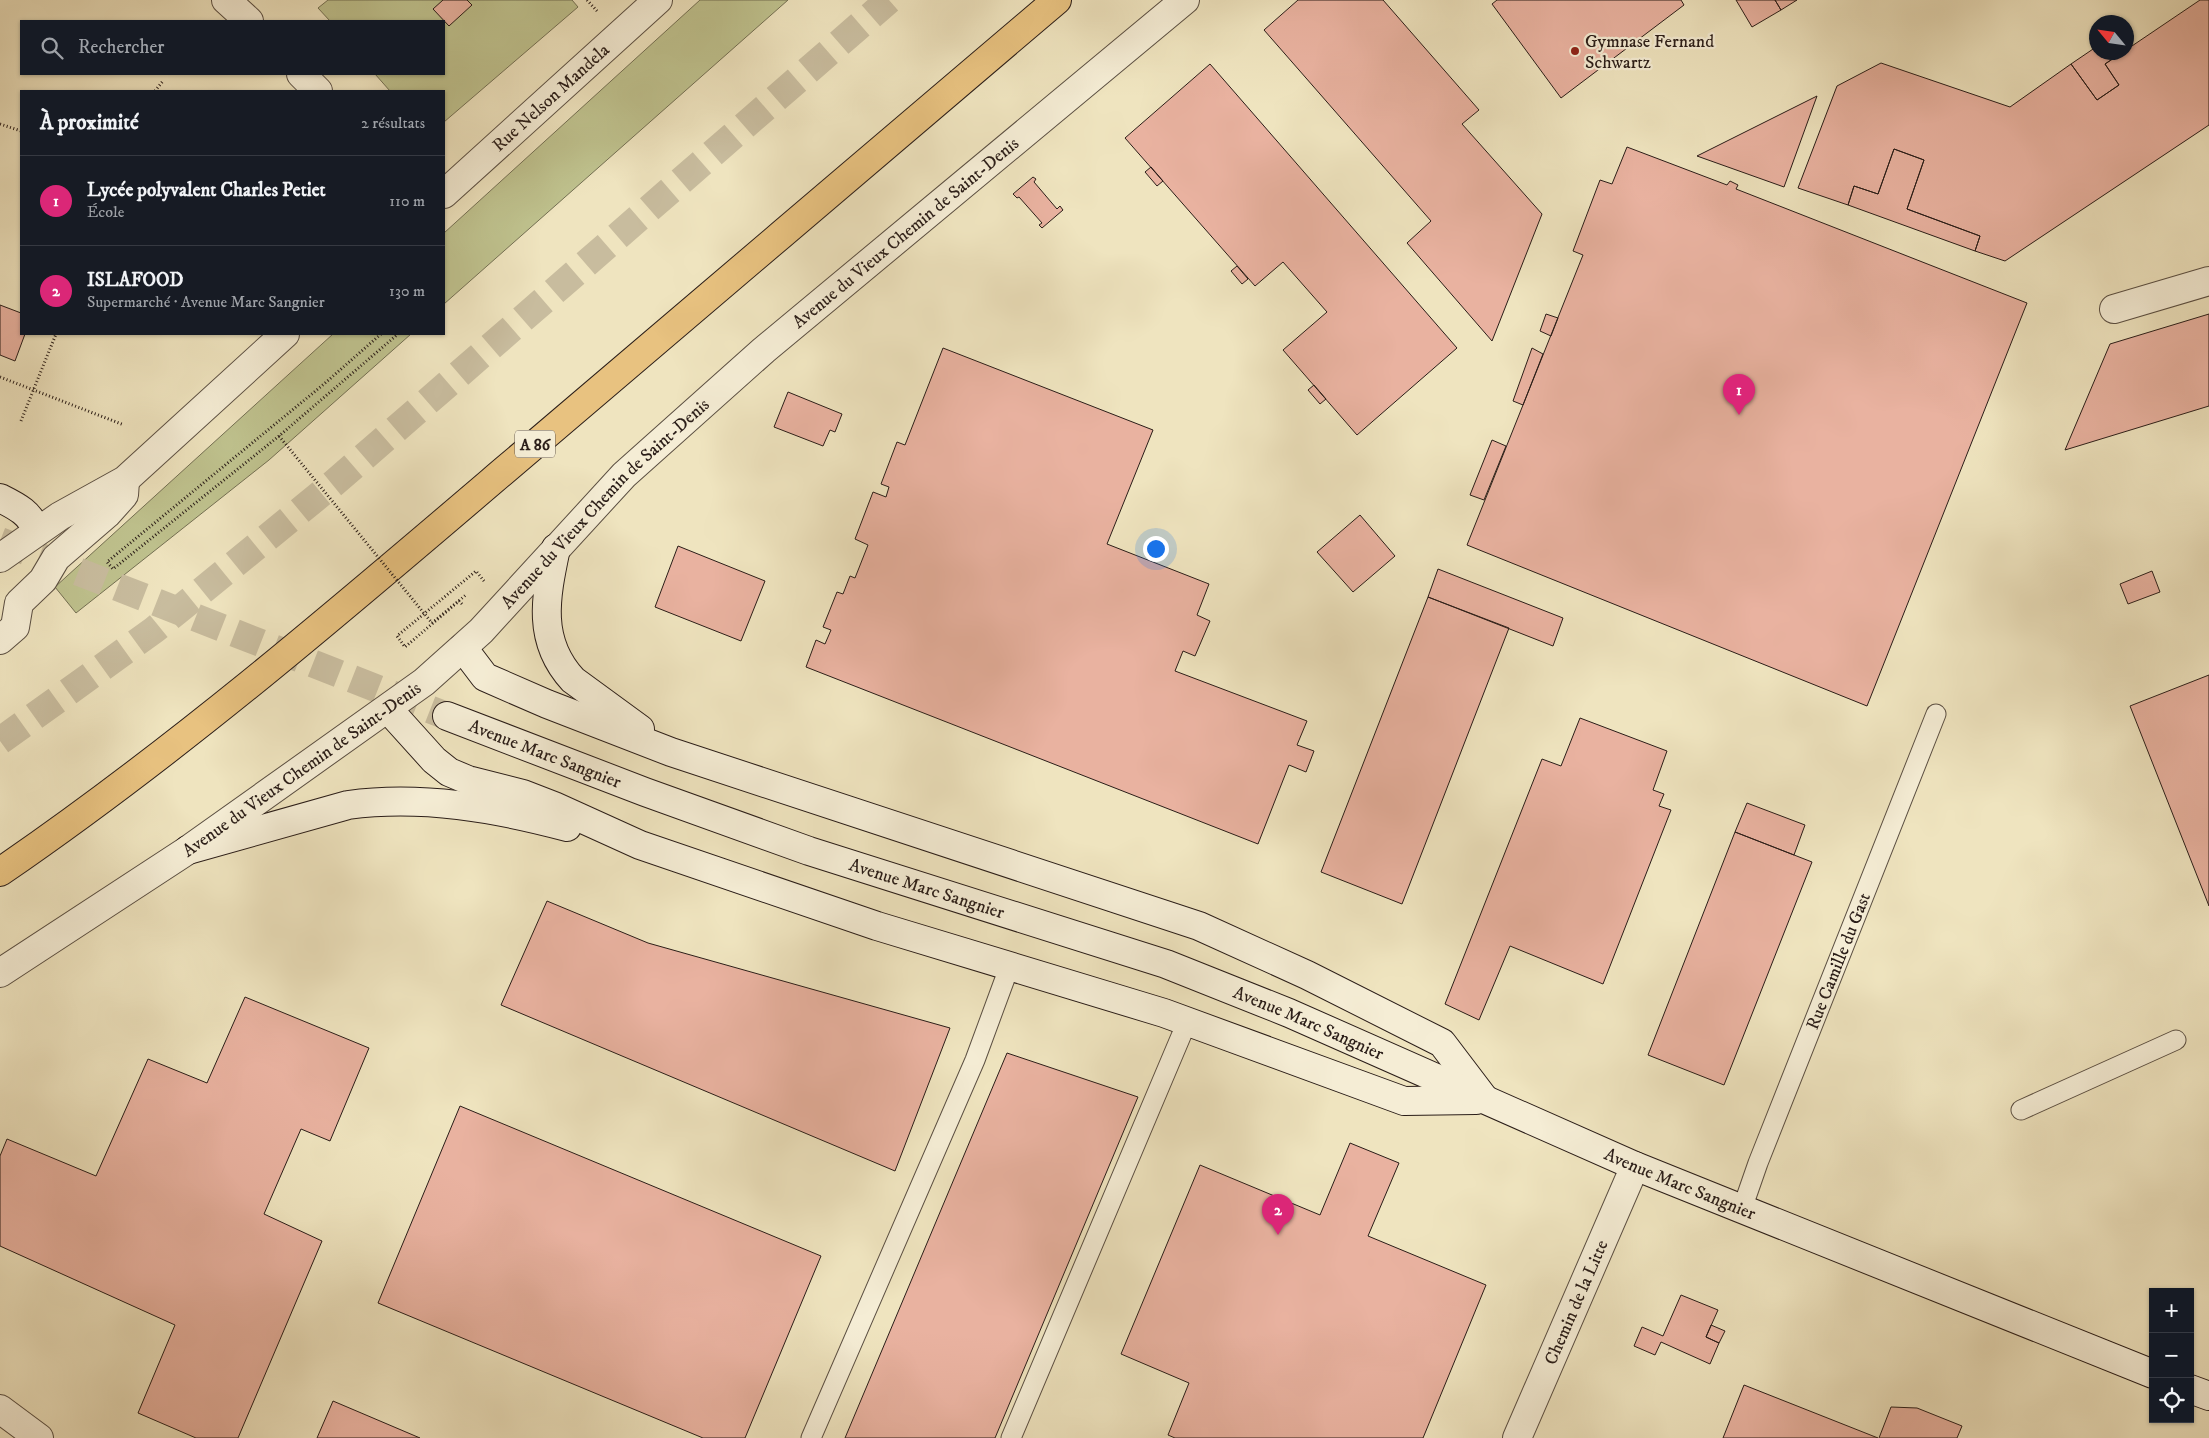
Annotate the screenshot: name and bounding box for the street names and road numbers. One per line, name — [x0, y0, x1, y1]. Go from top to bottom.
street label: Rue Nelson Mandela — [488, 39, 615, 157]
street label: Avenue du Vieux Chemin de Saint-Denis — [788, 133, 1024, 334]
street label: Avenue du Vieux Chemin de Saint-Denis — [497, 394, 714, 614]
road number: A 86 — [515, 430, 555, 458]
street label: Avenue du Vieux Chemin de Saint-Denis — [178, 678, 426, 862]
street label: Avenue Marc Sangnier — [465, 715, 624, 794]
street label: Avenue Marc Sangnier — [846, 854, 1007, 924]
street label: Rue Camille du Gast — [1802, 889, 1876, 1033]
street label: Avenue Marc Sangnier — [1230, 982, 1387, 1066]
street label: Avenue Marc Sangnier — [1601, 1144, 1759, 1225]
street label: Chemin de la Litte — [1540, 1237, 1614, 1368]

